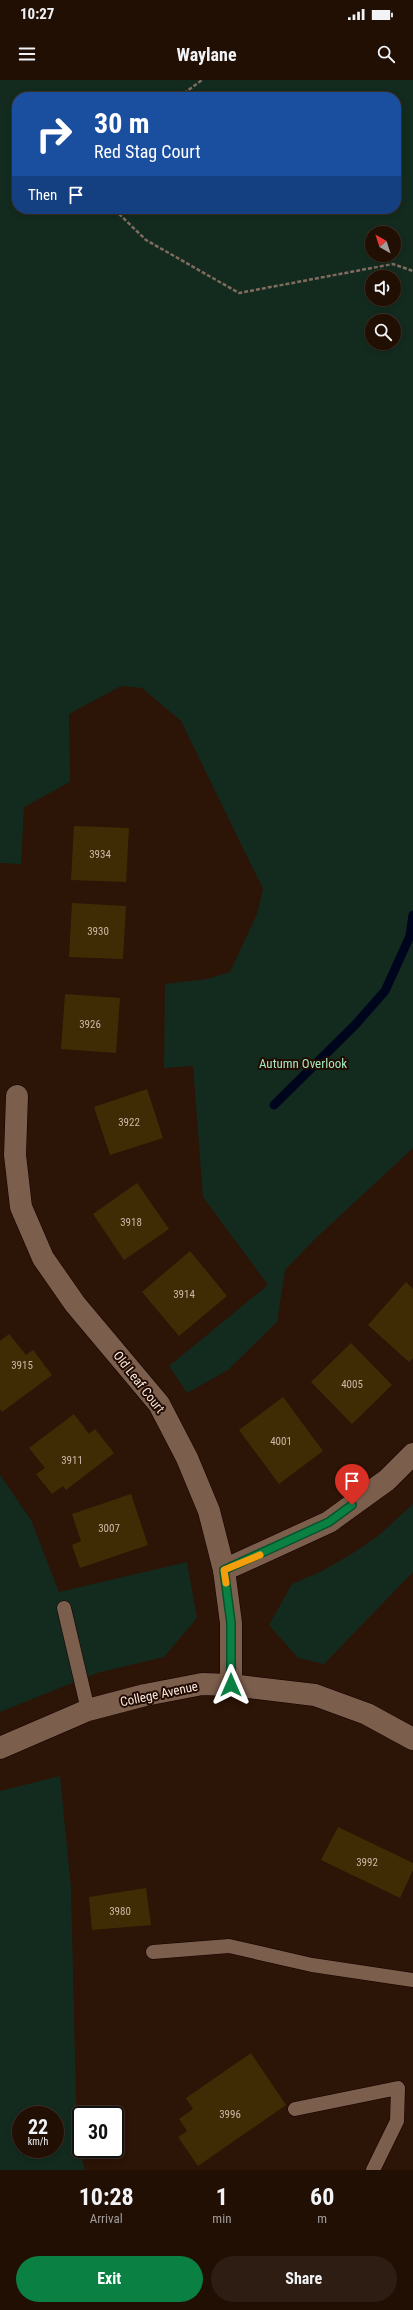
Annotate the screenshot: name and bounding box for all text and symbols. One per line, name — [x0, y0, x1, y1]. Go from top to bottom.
text: 10:27 — [20, 5, 54, 23]
icon: menu — [16, 43, 38, 65]
icon: search — [375, 43, 397, 65]
text: Waylane — [176, 44, 237, 65]
text: 30 m — [94, 107, 150, 140]
icon: right — [28, 108, 80, 160]
text: Red Stag Court — [94, 141, 201, 162]
icon: arrive — [65, 184, 87, 206]
text: Then — [28, 186, 57, 204]
north arrow — [365, 226, 401, 262]
map controls — [365, 226, 401, 350]
button: sound — [365, 270, 401, 306]
button: search — [365, 314, 401, 350]
house number: 3934 — [89, 848, 111, 861]
house number: 3930 — [87, 925, 109, 938]
house number: 3926 — [79, 1018, 101, 1031]
park label: Autumn Overlook — [259, 1056, 347, 1071]
house number: 3922 — [118, 1116, 140, 1129]
house number: 3918 — [120, 1216, 142, 1229]
house number: 3914 — [173, 1288, 195, 1301]
street label: Old Leaf Court — [110, 1348, 168, 1416]
house number: 3915 — [11, 1359, 33, 1372]
house number: 4005 — [341, 1378, 363, 1391]
house number: 4001 — [270, 1435, 292, 1448]
house number: 3911 — [61, 1454, 83, 1467]
pin — [335, 1464, 369, 1505]
icon: arrive — [341, 1470, 363, 1492]
house number: 3007 — [98, 1522, 120, 1535]
position arrow — [210, 1664, 252, 1706]
street label: College Avenue — [119, 1678, 199, 1710]
house number: 3992 — [356, 1856, 378, 1869]
house number: 3980 — [109, 1905, 131, 1918]
speed limit sign: 30 — [72, 2106, 124, 2158]
house number: 3996 — [219, 2108, 241, 2121]
text: 22 — [28, 2115, 48, 2139]
text: km/h — [28, 2136, 48, 2147]
text: 10:28 — [79, 2183, 134, 2211]
text: 1 — [216, 2183, 228, 2211]
text: 60 — [310, 2183, 334, 2211]
text: Arrival — [90, 2211, 123, 2226]
text: min — [212, 2211, 231, 2226]
text: m — [317, 2211, 327, 2226]
button: Exit — [16, 2256, 203, 2302]
button: Share — [211, 2256, 397, 2302]

